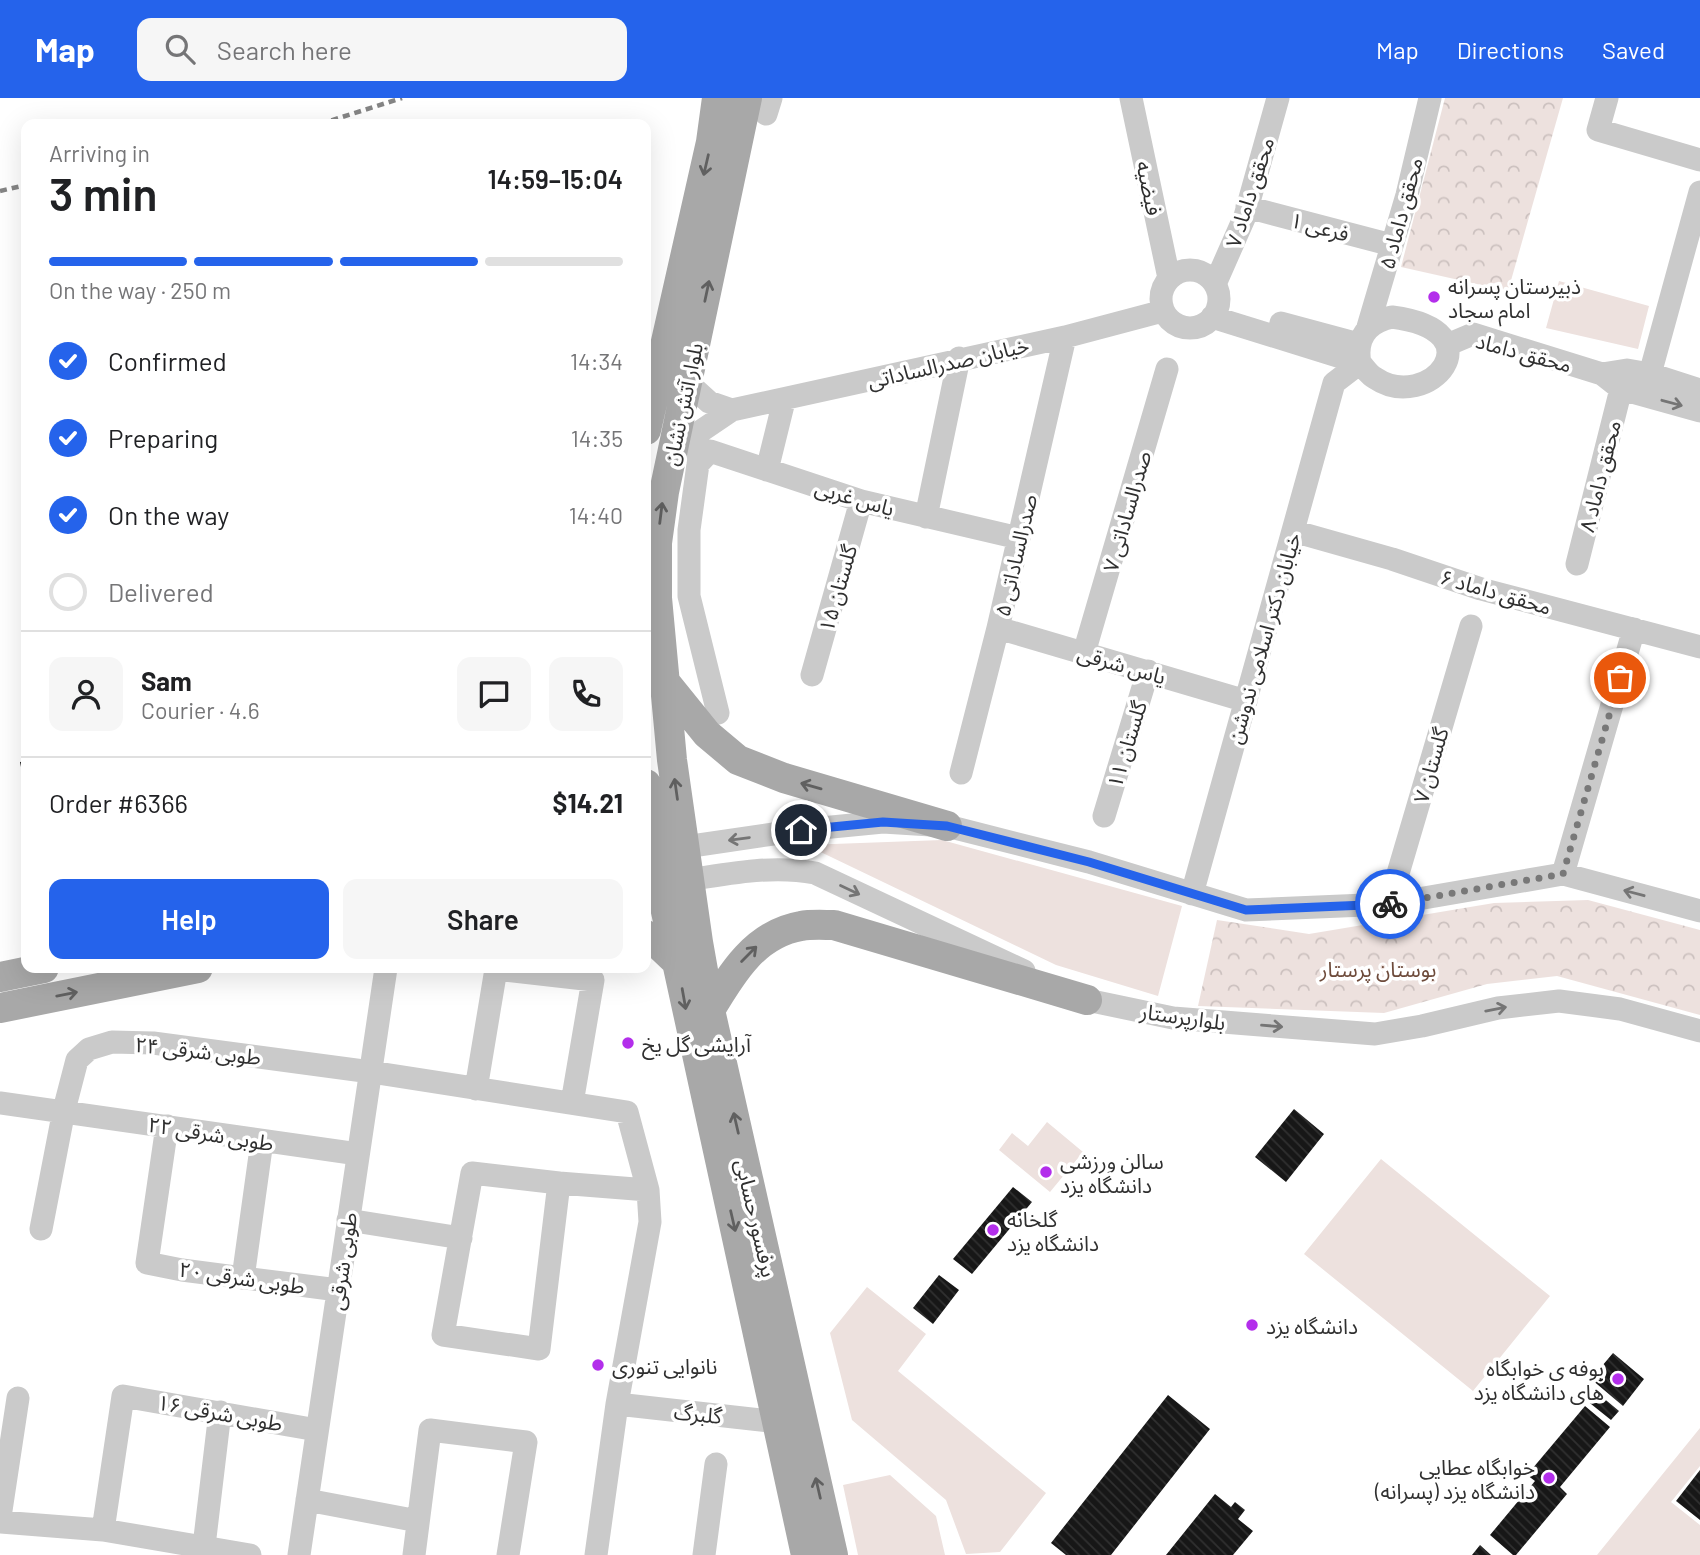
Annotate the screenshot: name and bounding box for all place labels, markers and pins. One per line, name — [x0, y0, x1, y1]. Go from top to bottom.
place label: ذبیرستان پسرانه امام سجاد — [1448, 273, 1581, 327]
marker: ذبیرستان پسرانه امام سجاد — [1426, 289, 1442, 305]
pin — [1590, 648, 1650, 708]
pin — [771, 800, 831, 860]
place label: آرایشی گل یخ — [642, 1031, 752, 1060]
marker: آرایشی گل یخ — [620, 1035, 636, 1051]
place label: سالن ورزشی دانشگاه یزد — [1060, 1148, 1164, 1198]
marker: سالن ورزشی دانشگاه یزد — [1038, 1164, 1054, 1180]
place label: گلخانه دانشگاه یزد — [1007, 1206, 1099, 1256]
marker: گلخانه دانشگاه یزد — [985, 1222, 1001, 1238]
place label: دانشگاه یزد — [1266, 1313, 1358, 1339]
marker: دانشگاه یزد — [1244, 1317, 1260, 1333]
place label: نانوایی تنوری — [612, 1353, 717, 1379]
place label: بوفه ی خوابگاه های دانشگاه یزد — [1474, 1355, 1604, 1405]
marker: نانوایی تنوری — [590, 1357, 606, 1373]
marker: بوفه ی خوابگاه های دانشگاه یزد — [1610, 1371, 1626, 1387]
place label: خوابگاه عطایی (پسرانه) دانشگاه یزد — [1374, 1454, 1535, 1505]
marker: خوابگاه عطایی (پسرانه) دانشگاه یزد — [1541, 1470, 1557, 1486]

